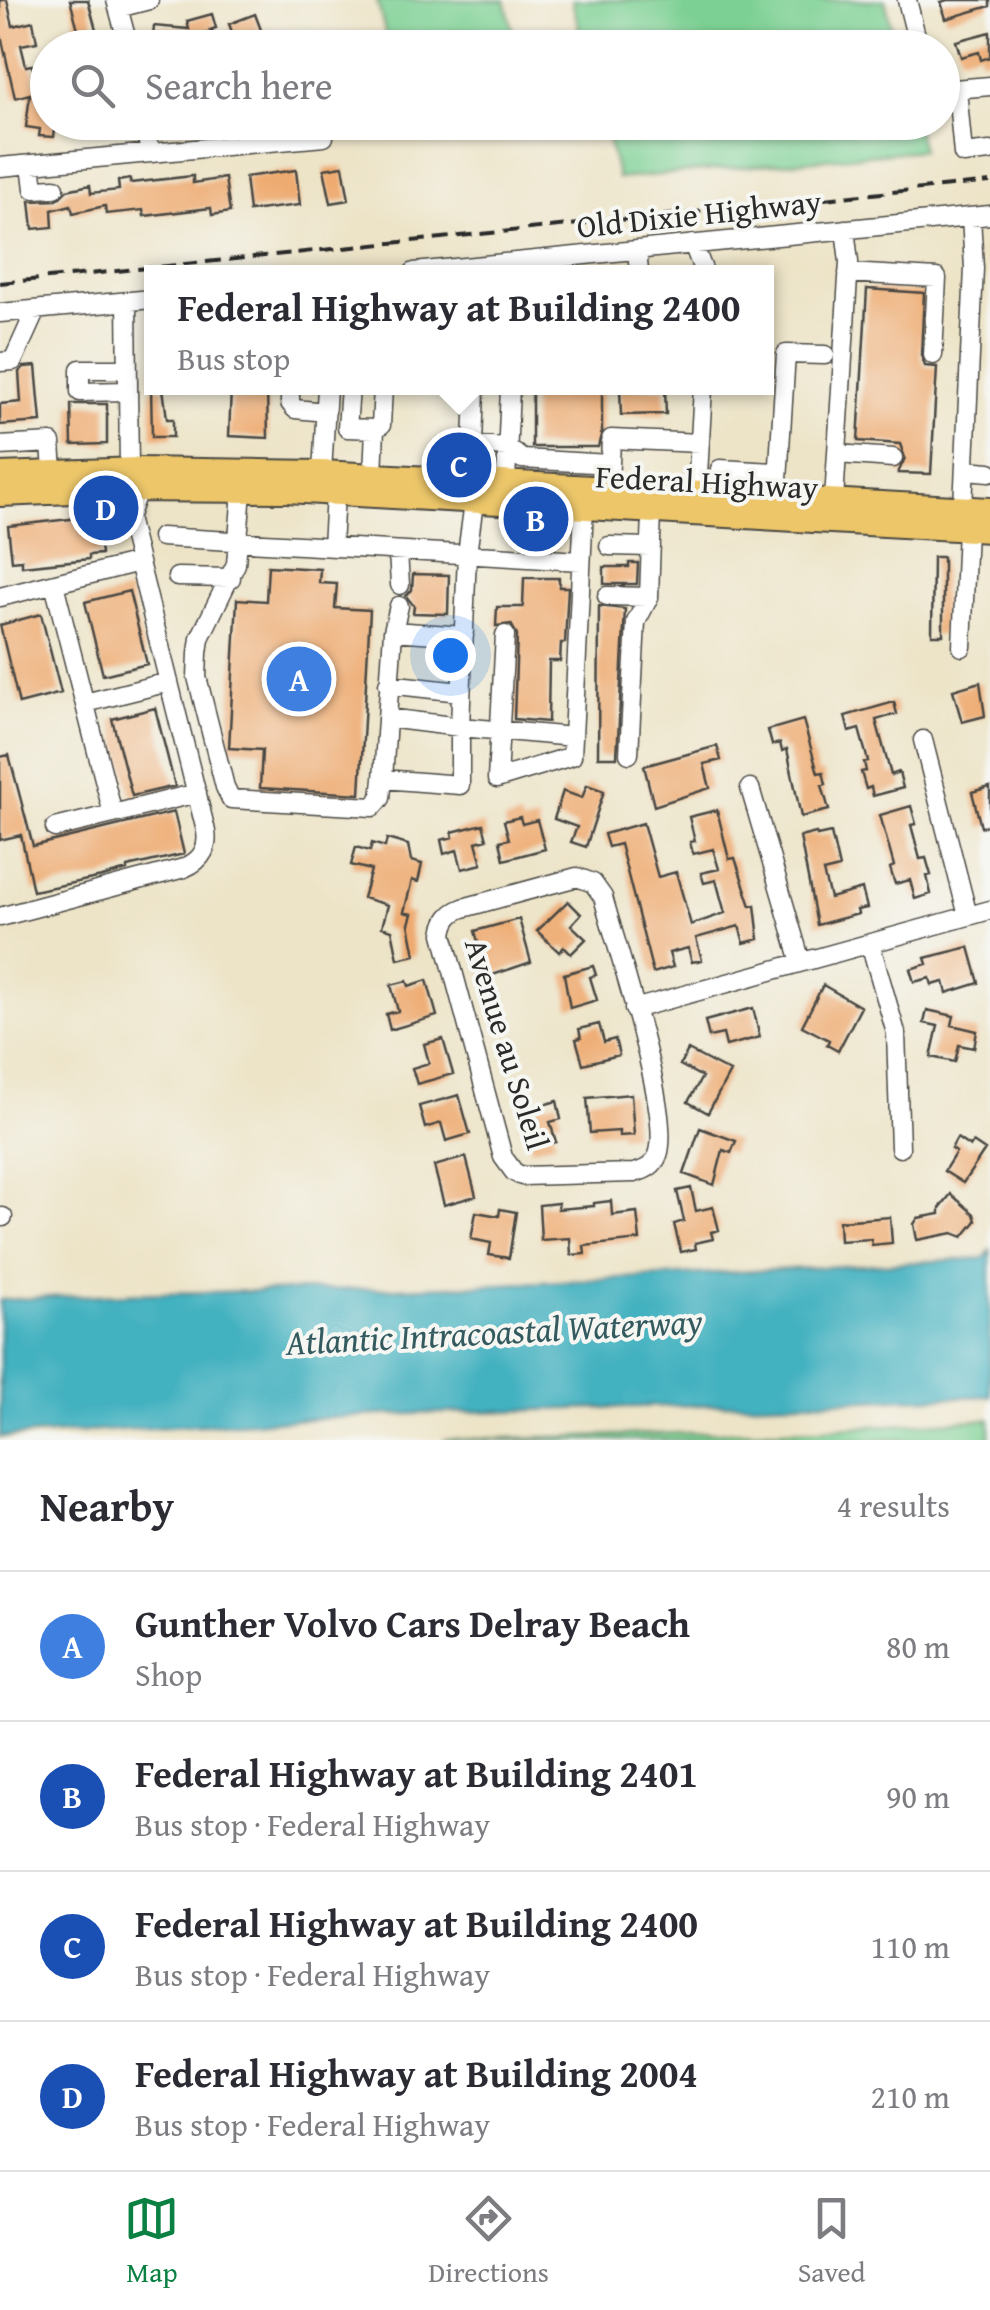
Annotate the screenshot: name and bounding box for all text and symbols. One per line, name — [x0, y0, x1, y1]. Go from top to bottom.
search box — [30, 30, 960, 140]
text: Search here — [145, 57, 333, 113]
icon: search — [65, 58, 120, 113]
street label: Old Dixie Highway — [574, 177, 824, 250]
popup — [144, 265, 774, 395]
text: Federal Highway at Building 2400 — [177, 279, 741, 335]
text: Bus stop — [177, 335, 290, 382]
pin: C — [426, 428, 492, 502]
street label: Federal Highway — [594, 452, 820, 511]
pin: D — [74, 470, 138, 546]
pin: B — [504, 482, 568, 556]
your location — [425, 630, 476, 681]
pin: A — [266, 642, 332, 716]
street label: Avenue au Soleil — [453, 932, 562, 1155]
water label: Atlantic Intracoastal Waterway — [283, 1295, 704, 1368]
text: Nearby — [40, 1475, 174, 1536]
text: 4 results — [837, 1482, 950, 1529]
text: Gunther Volvo Cars Delray Beach — [135, 1595, 690, 1651]
text: A — [62, 1623, 83, 1670]
text: 80 m — [886, 1623, 950, 1670]
text: Shop — [135, 1651, 202, 1698]
text: Federal Highway at Building 2401 — [135, 1745, 698, 1801]
text: B — [63, 1773, 82, 1820]
text: 90 m — [886, 1773, 950, 1820]
text: Bus stop · Federal Highway — [135, 1801, 490, 1848]
text: Federal Highway at Building 2400 — [135, 1895, 698, 1951]
text: C — [63, 1923, 82, 1970]
text: 110 m — [871, 1923, 950, 1970]
text: Bus stop · Federal Highway — [135, 1951, 490, 1998]
text: Federal Highway at Building 2004 — [135, 2045, 698, 2101]
text: D — [62, 2073, 83, 2120]
text: 210 m — [871, 2073, 950, 2120]
text: Bus stop · Federal Highway — [135, 2101, 490, 2148]
tab: Map — [124, 2191, 179, 2292]
tab: Directions — [428, 2191, 549, 2292]
tab: Saved — [798, 2191, 866, 2292]

